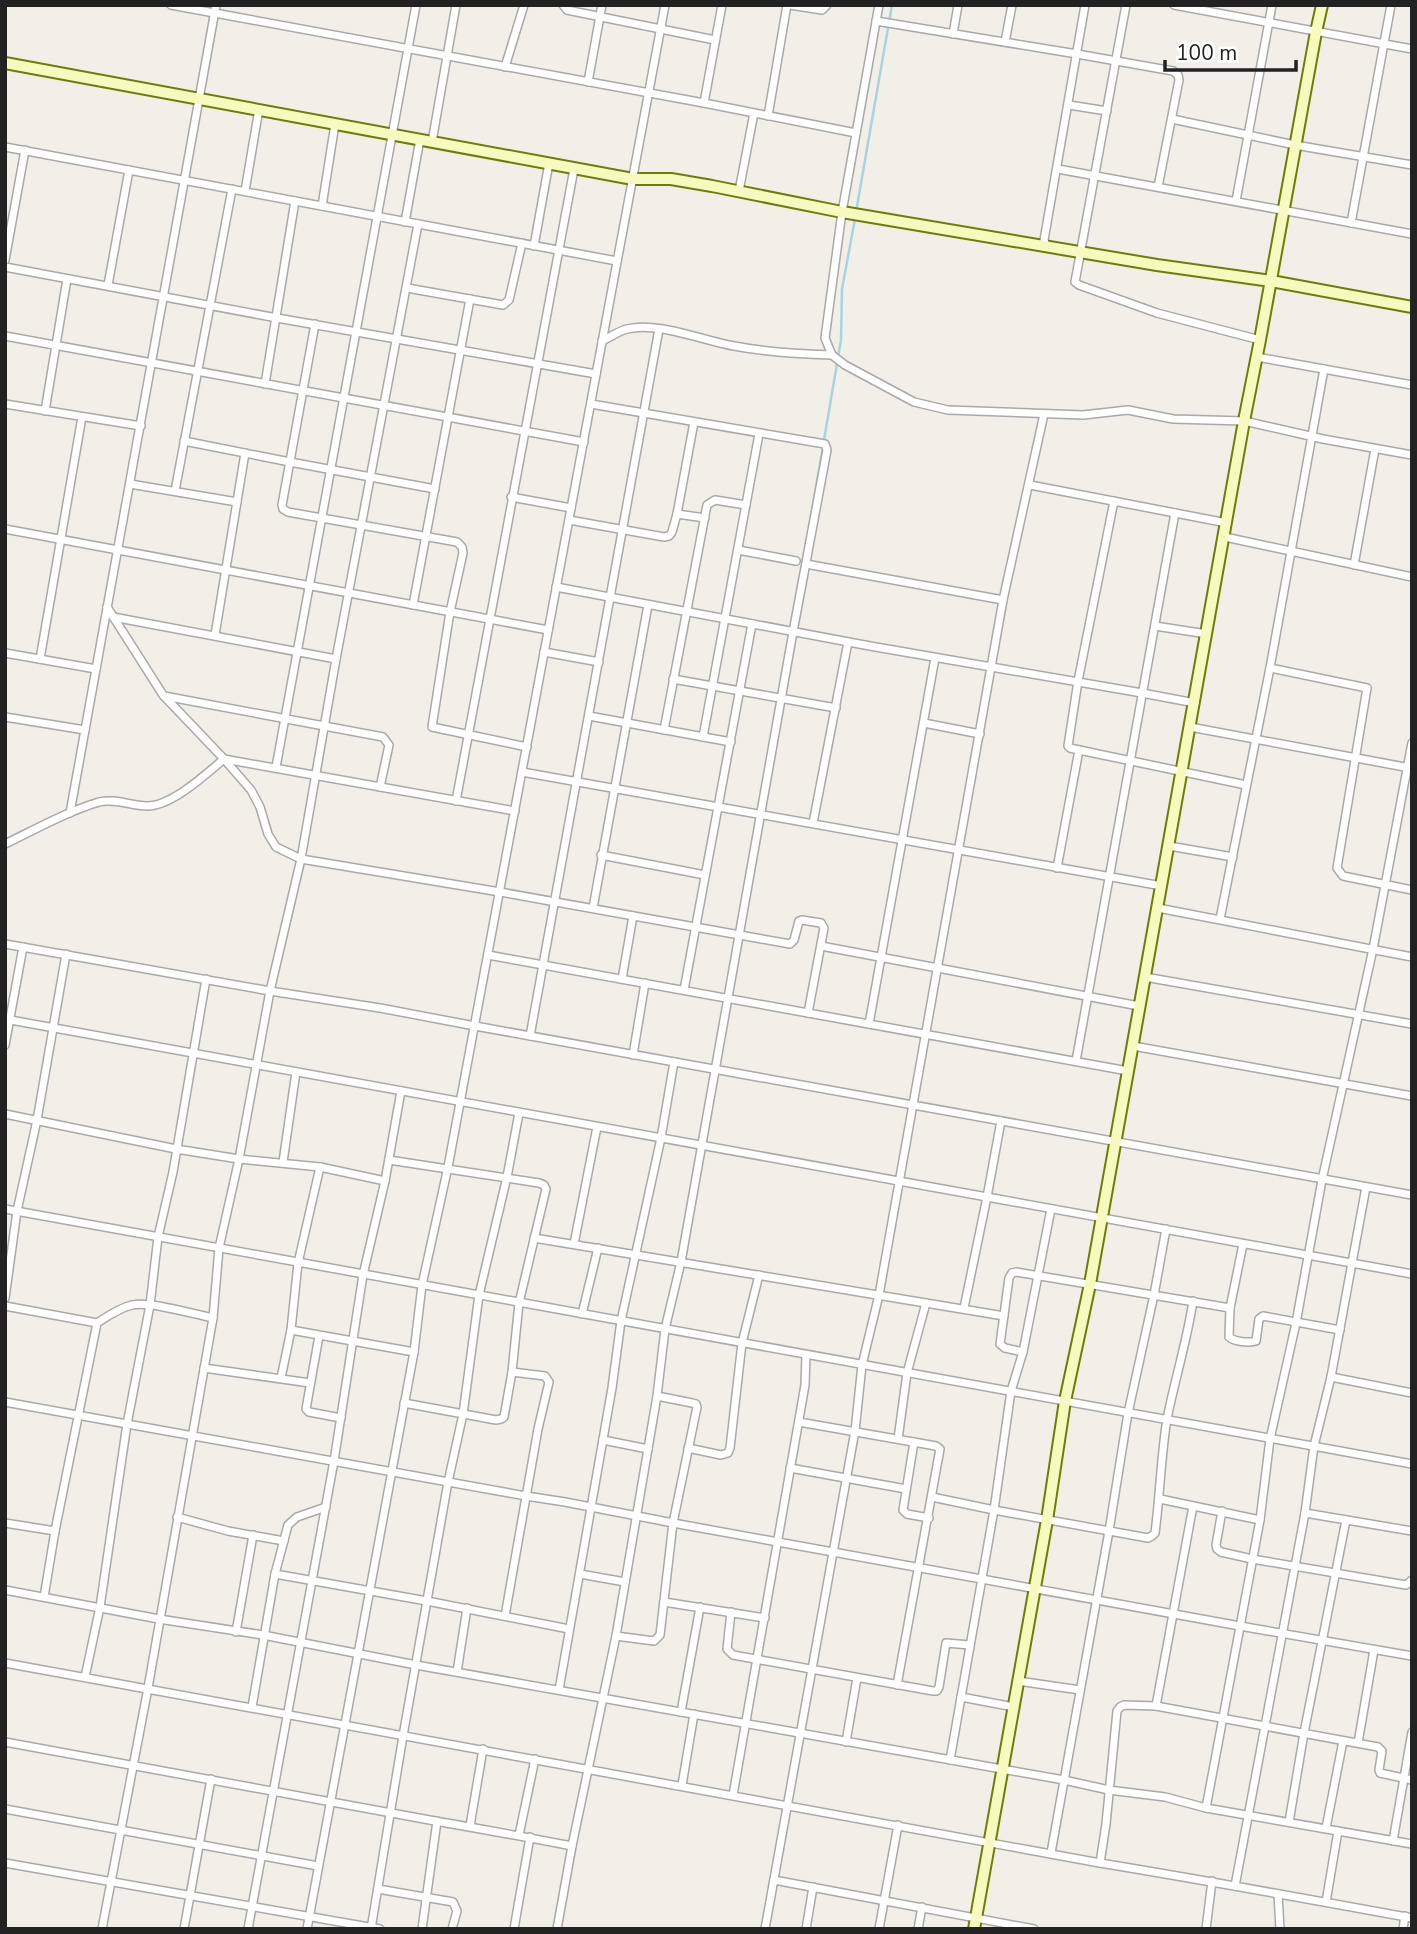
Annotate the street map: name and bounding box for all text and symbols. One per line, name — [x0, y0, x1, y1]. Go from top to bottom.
scale bar — [1165, 28, 1296, 72]
text: 100 m — [1176, 39, 1237, 67]

